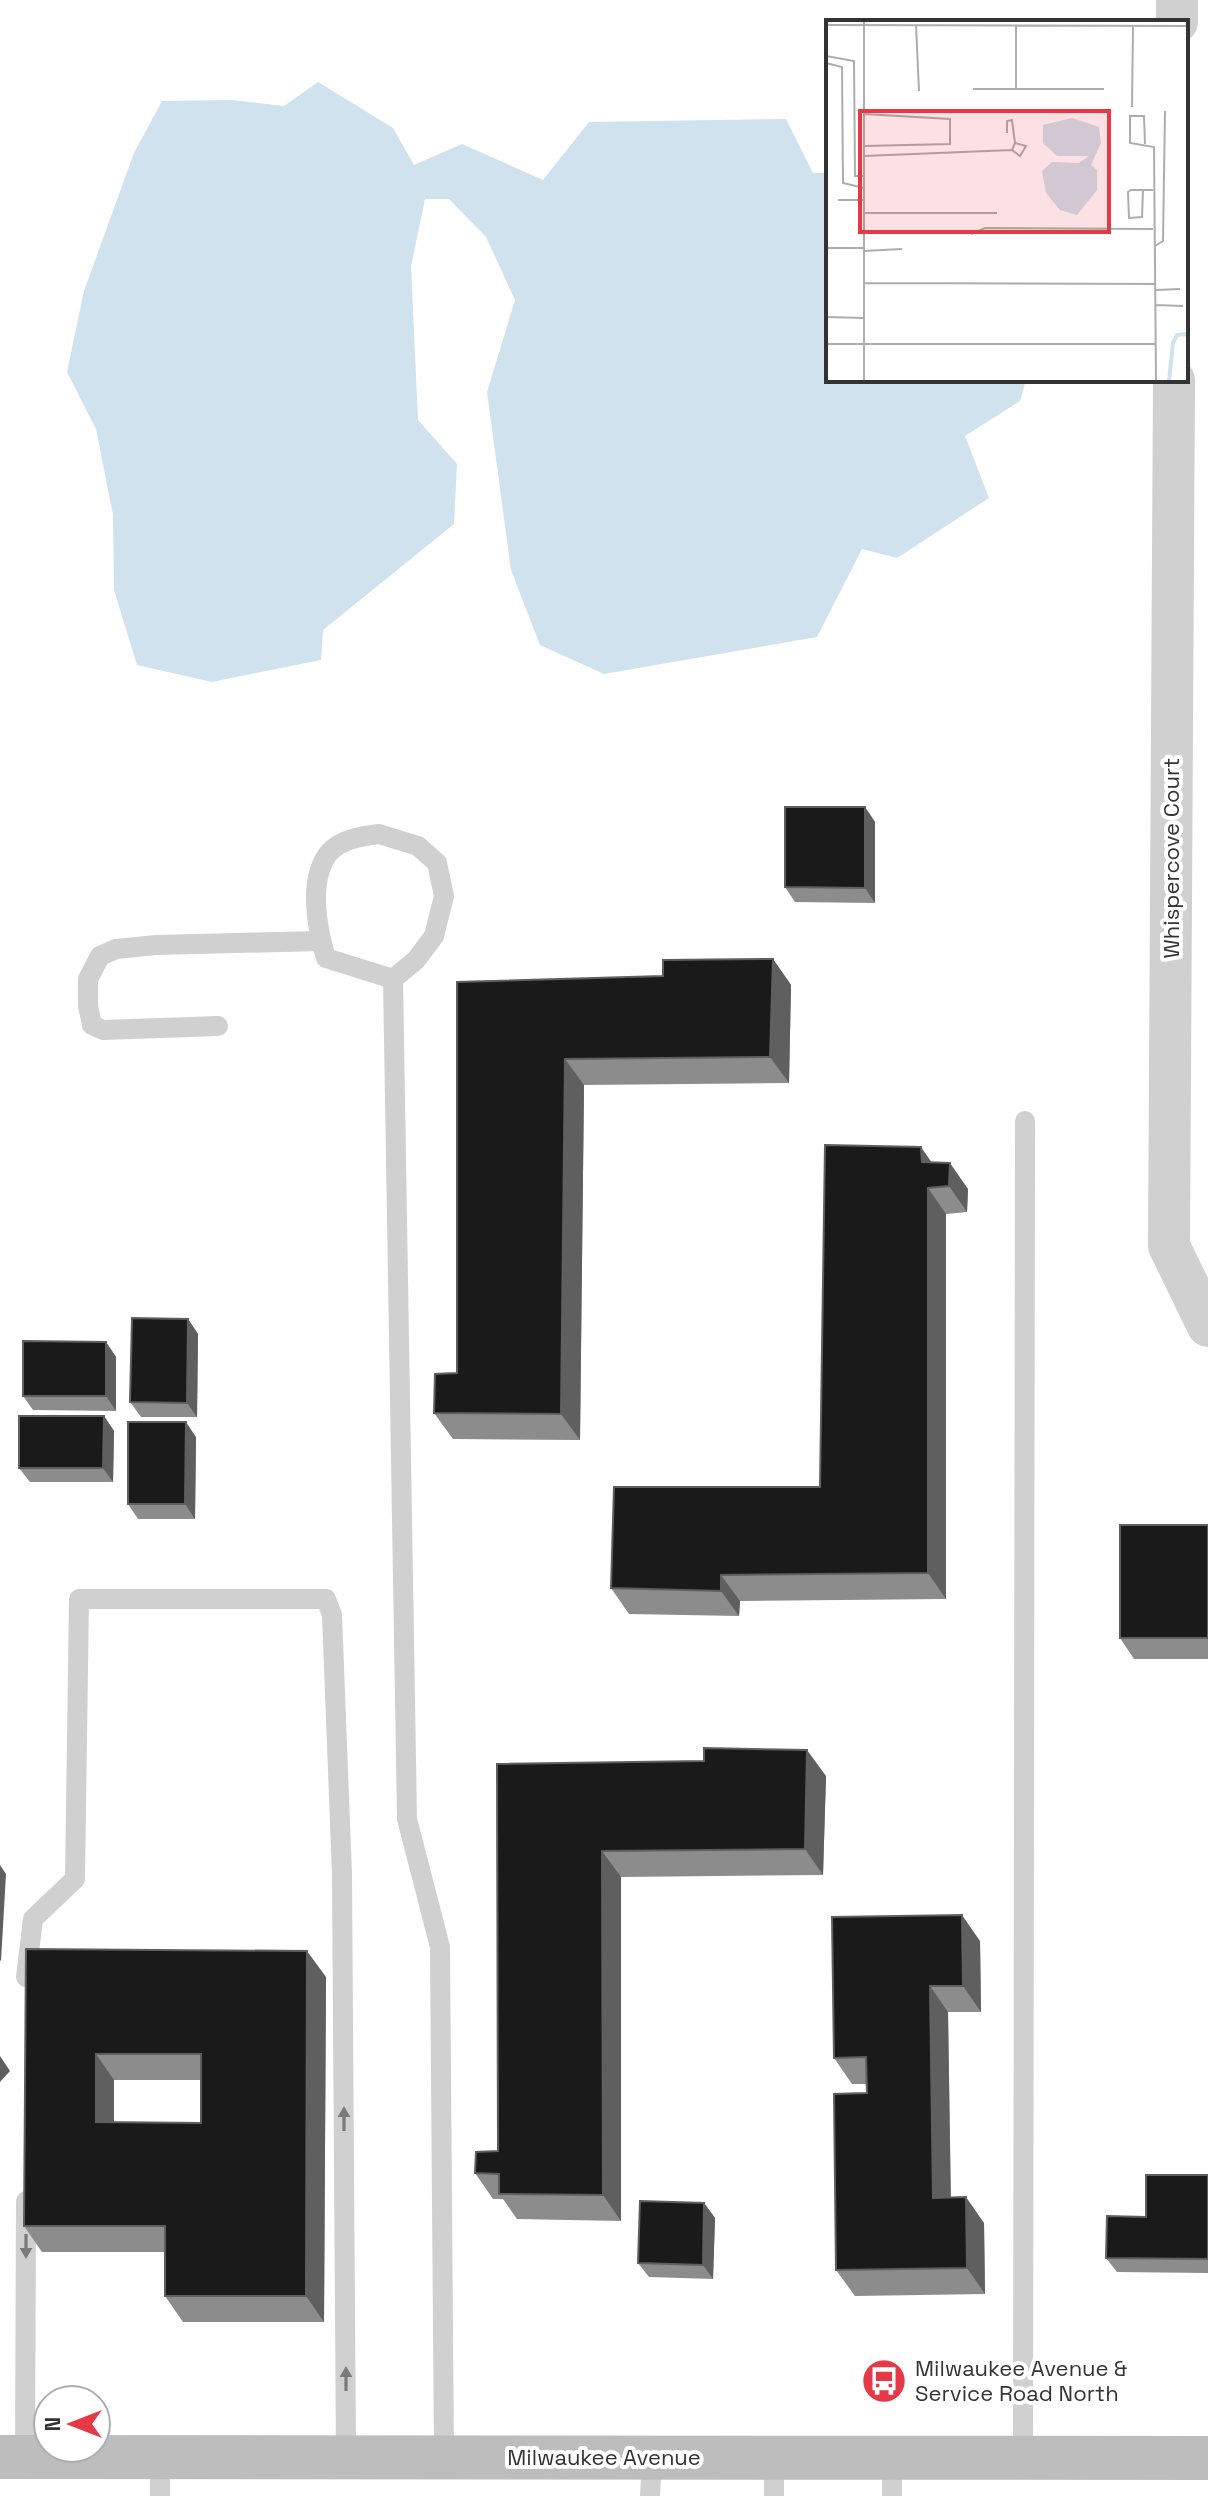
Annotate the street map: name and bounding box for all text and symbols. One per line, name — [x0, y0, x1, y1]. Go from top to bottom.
inset map — [826, 20, 1188, 382]
street label: Whispercove Court — [1157, 758, 1185, 958]
one-way arrow — [338, 2106, 350, 2131]
one-way arrow — [20, 2234, 32, 2259]
place label: Milwaukee Avenue & Service Road North — [915, 2354, 1127, 2407]
bus stop icon: Milwaukee Avenue & Service Road North — [860, 2357, 908, 2405]
one-way arrow — [340, 2366, 352, 2391]
north arrow — [32, 2384, 112, 2464]
text: N — [38, 2417, 66, 2431]
street label: Milwaukee Avenue — [507, 2443, 701, 2471]

